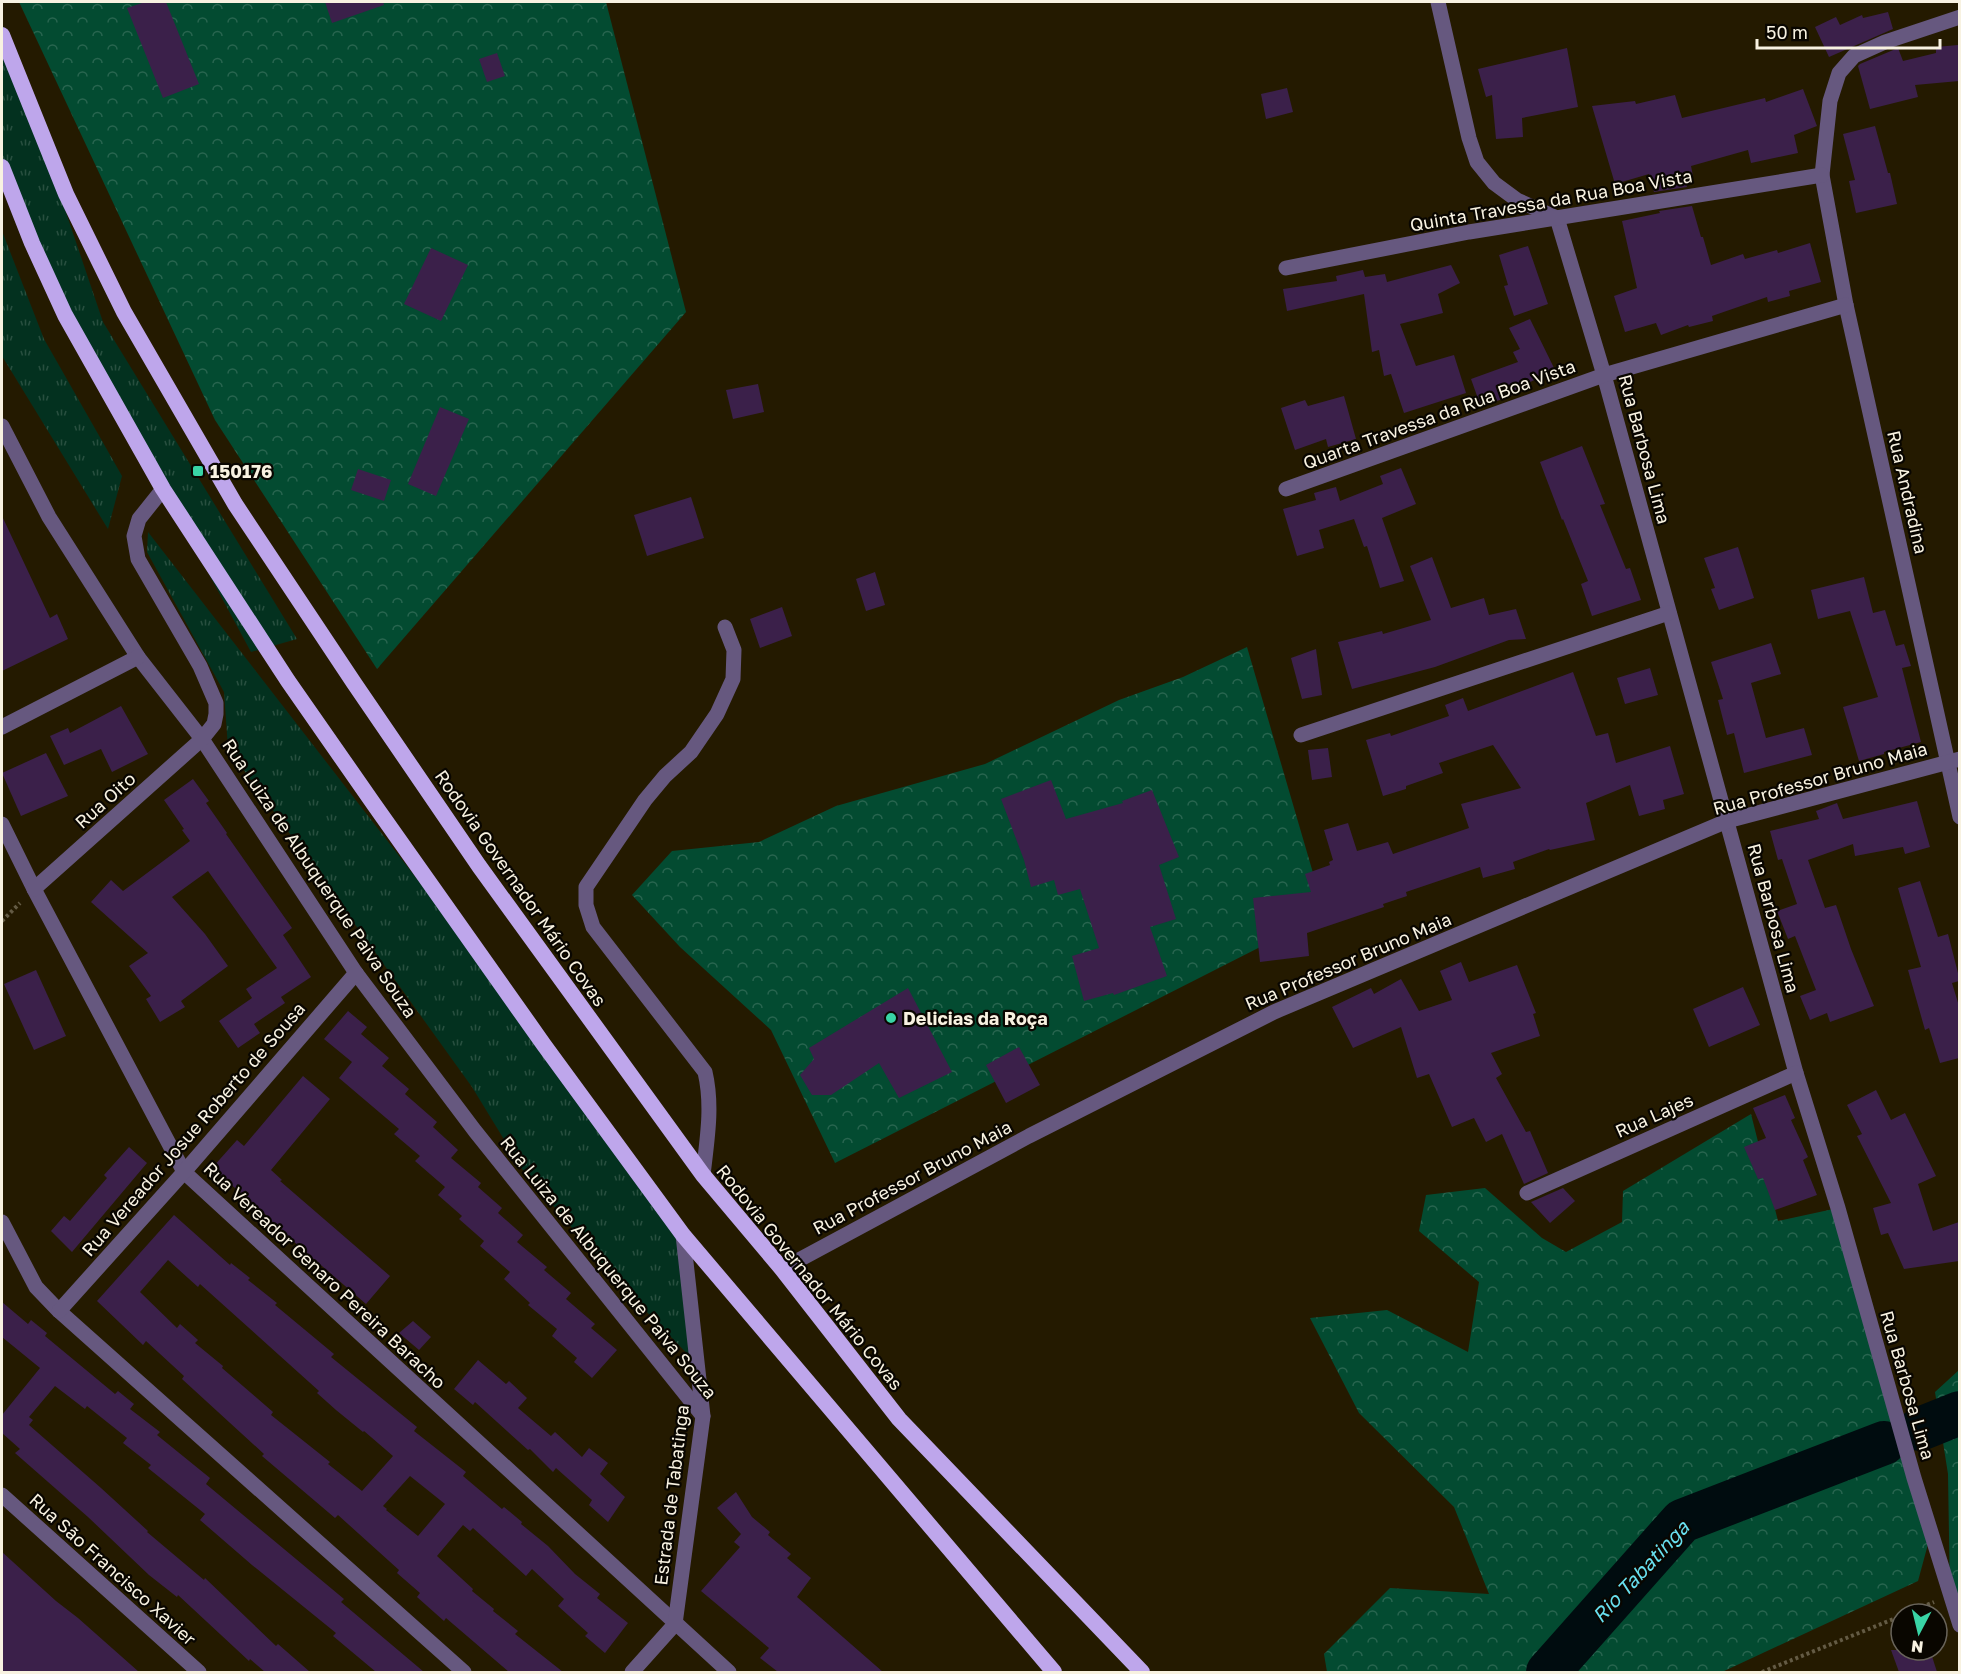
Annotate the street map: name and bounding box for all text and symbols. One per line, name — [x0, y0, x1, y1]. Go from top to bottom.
scale bar — [1757, 12, 1940, 50]
text: 50 m — [1766, 21, 1808, 43]
street label: Quinta Travessa da Rua Boa Vista — [1408, 164, 1694, 236]
street label: Quarta Travessa da Rua Boa Vista — [1300, 354, 1578, 474]
street label: Rua Barbosa Lima — [1614, 372, 1676, 526]
street label: Rua Andradina — [1883, 428, 1933, 556]
place label: 150176 — [210, 460, 272, 482]
marker: 150176 — [191, 464, 205, 478]
street label: Rua Luiza de Albuquerque Paiva Souza — [218, 734, 422, 1022]
street label: Rua Professor Bruno Maia — [1710, 737, 1930, 819]
street label: Rodovia Governador Mário Covas — [431, 766, 611, 1010]
street label: Rua Oito — [70, 767, 140, 833]
street label: Rua Barbosa Lima — [1743, 841, 1805, 995]
street label: Rua Professor Bruno Maia — [1242, 908, 1454, 1014]
street label: Rua Vereador Josue Roberto de Sousa — [77, 998, 309, 1260]
place label: Delicias da Roça — [903, 1007, 1048, 1029]
marker: Delicias da Roça — [884, 1011, 898, 1025]
street label: Rua Lajes — [1612, 1088, 1696, 1142]
street label: Rua Professor Bruno Maia — [809, 1115, 1015, 1239]
street label: Rua Luiza de Albuquerque Paiva Souza — [496, 1131, 722, 1403]
street label: Rua Vereador Genaro Pereira Baracho — [199, 1157, 451, 1393]
street label: Rodovia Governador Mário Covas — [712, 1160, 908, 1394]
street label: Rua Barbosa Lima — [1876, 1308, 1940, 1462]
street label: Estrada de Tabatinga — [649, 1404, 693, 1586]
street label: Rua São Francisco Xavier — [25, 1488, 201, 1650]
water label: Rio Tabatinga — [1587, 1515, 1694, 1628]
north arrow — [1889, 1602, 1949, 1662]
text: N — [1910, 1636, 1924, 1658]

